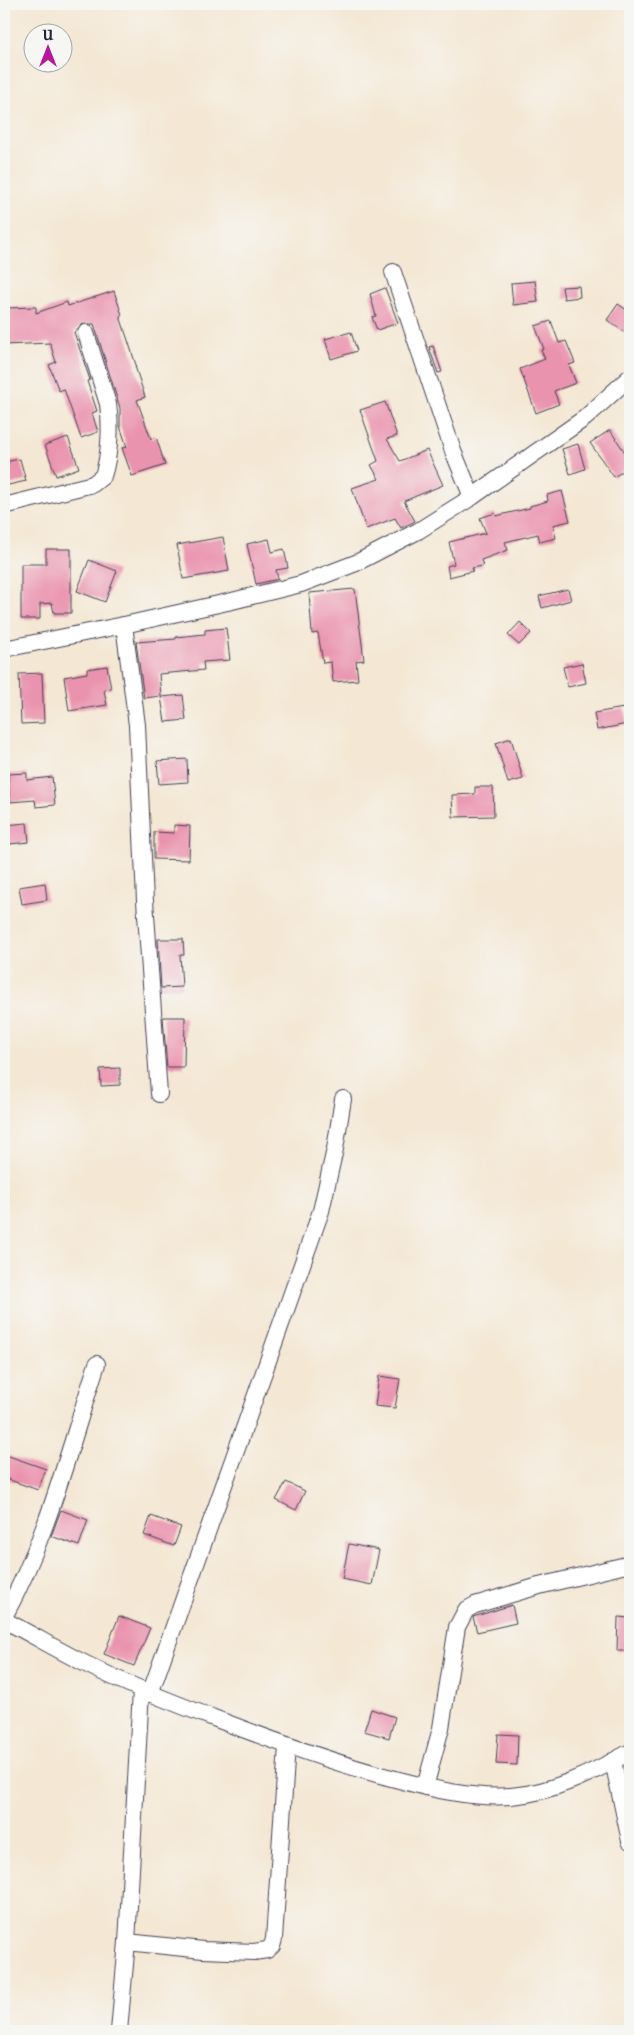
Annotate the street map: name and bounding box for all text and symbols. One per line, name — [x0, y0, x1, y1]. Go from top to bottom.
north arrow — [22, 22, 72, 72]
text: U — [42, 27, 54, 44]

